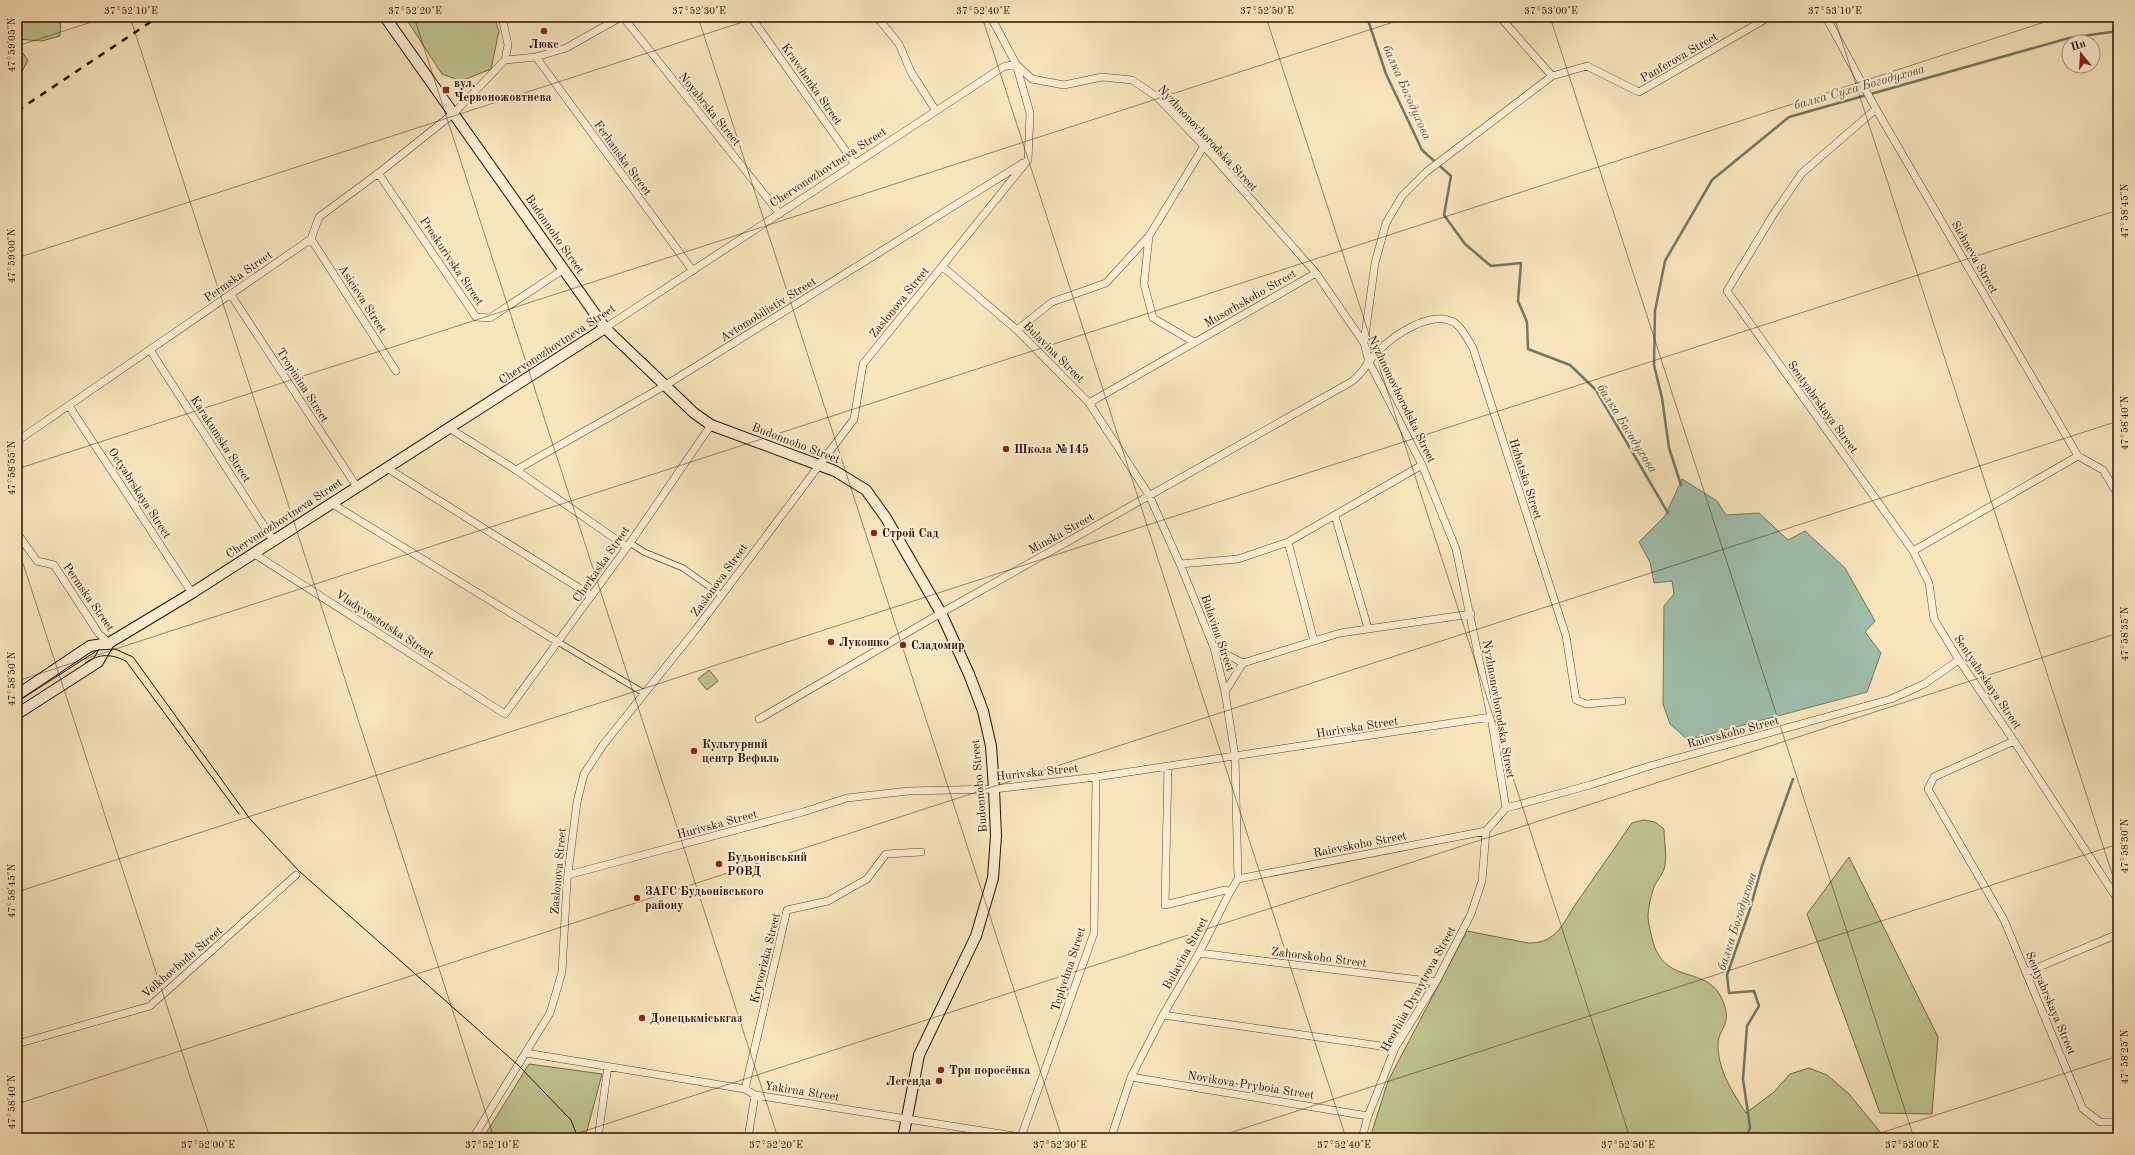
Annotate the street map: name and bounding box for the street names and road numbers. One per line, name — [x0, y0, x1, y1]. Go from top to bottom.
street label: Panferova Street — [1639, 31, 1720, 85]
street label: Kravchenka Street — [779, 42, 844, 128]
street label: Noyabrska Street — [676, 71, 742, 149]
street label: Nyzhnonovhorodska Street — [1155, 83, 1259, 194]
street label: Ferhanska Street — [591, 119, 653, 198]
street label: Chervonozhovtneva Street — [768, 126, 889, 210]
street label: Budonnoho Street — [522, 193, 586, 276]
street label: Proskurivska Street — [417, 215, 485, 308]
street label: Sichneva Street — [1949, 219, 2000, 296]
street label: Permska Street — [202, 249, 275, 305]
street label: Asieieva Street — [336, 263, 389, 336]
street label: Zaslonova Street — [868, 265, 932, 340]
street label: Musorhskoho Street — [1202, 268, 1299, 330]
street label: Avtomobilistiv Street — [719, 275, 819, 344]
street label: Chervonozhovtneva Street — [497, 303, 618, 387]
street label: Bulavina Street — [1021, 320, 1086, 385]
street label: Nyzhnonovhorodska Street — [1365, 334, 1437, 465]
street label: Tropinina Street — [274, 346, 331, 425]
street label: Sentyabrskaya Street — [1785, 359, 1860, 456]
street label: Karakumska Street — [188, 394, 253, 485]
street label: Budonnoho Street — [750, 422, 841, 466]
street label: Hzhatska Street — [1506, 438, 1544, 521]
street label: Octyabrskaya Street — [106, 446, 173, 541]
street label: Chervonozhovtneva Street — [224, 477, 345, 561]
street label: Minska Street — [1027, 511, 1096, 557]
street label: Cherkaska Street — [571, 524, 632, 605]
street label: Zaslonova Street — [689, 542, 750, 619]
street label: Permska Street — [60, 561, 116, 634]
street label: Vladyvostotska Street — [333, 589, 436, 661]
street label: Bulavina Street — [1198, 593, 1236, 673]
street label: Sentyabrskaya Street — [1951, 633, 2023, 732]
street label: Nyzhnonovhorodska Street — [1480, 639, 1516, 779]
street label: Raievskoho Street — [1686, 715, 1781, 751]
street label: Hurivska Street — [1315, 716, 1399, 740]
street label: Budonnoho Street — [970, 739, 990, 833]
street label: Hurivska Street — [995, 763, 1079, 783]
street label: Hurivska Street — [676, 808, 759, 841]
street label: Zaslonova Street — [549, 827, 569, 915]
street label: Raievskoho Street — [1313, 830, 1408, 860]
street label: Kryvorizka Street — [749, 912, 783, 1005]
street label: Bulavina Street — [1161, 915, 1211, 992]
street label: Volkhovbudu Street — [140, 925, 225, 1001]
street label: Heorhiia Dymytrova Street — [1379, 925, 1458, 1054]
street label: Teplychna Street — [1050, 926, 1088, 1013]
street label: Zahorskoho Street — [1270, 946, 1367, 970]
street label: Sentyabrskaya Street — [2023, 950, 2077, 1057]
street label: Novikova-Pryboia Street — [1187, 1070, 1315, 1102]
street label: Yakirna Street — [763, 1080, 840, 1104]

